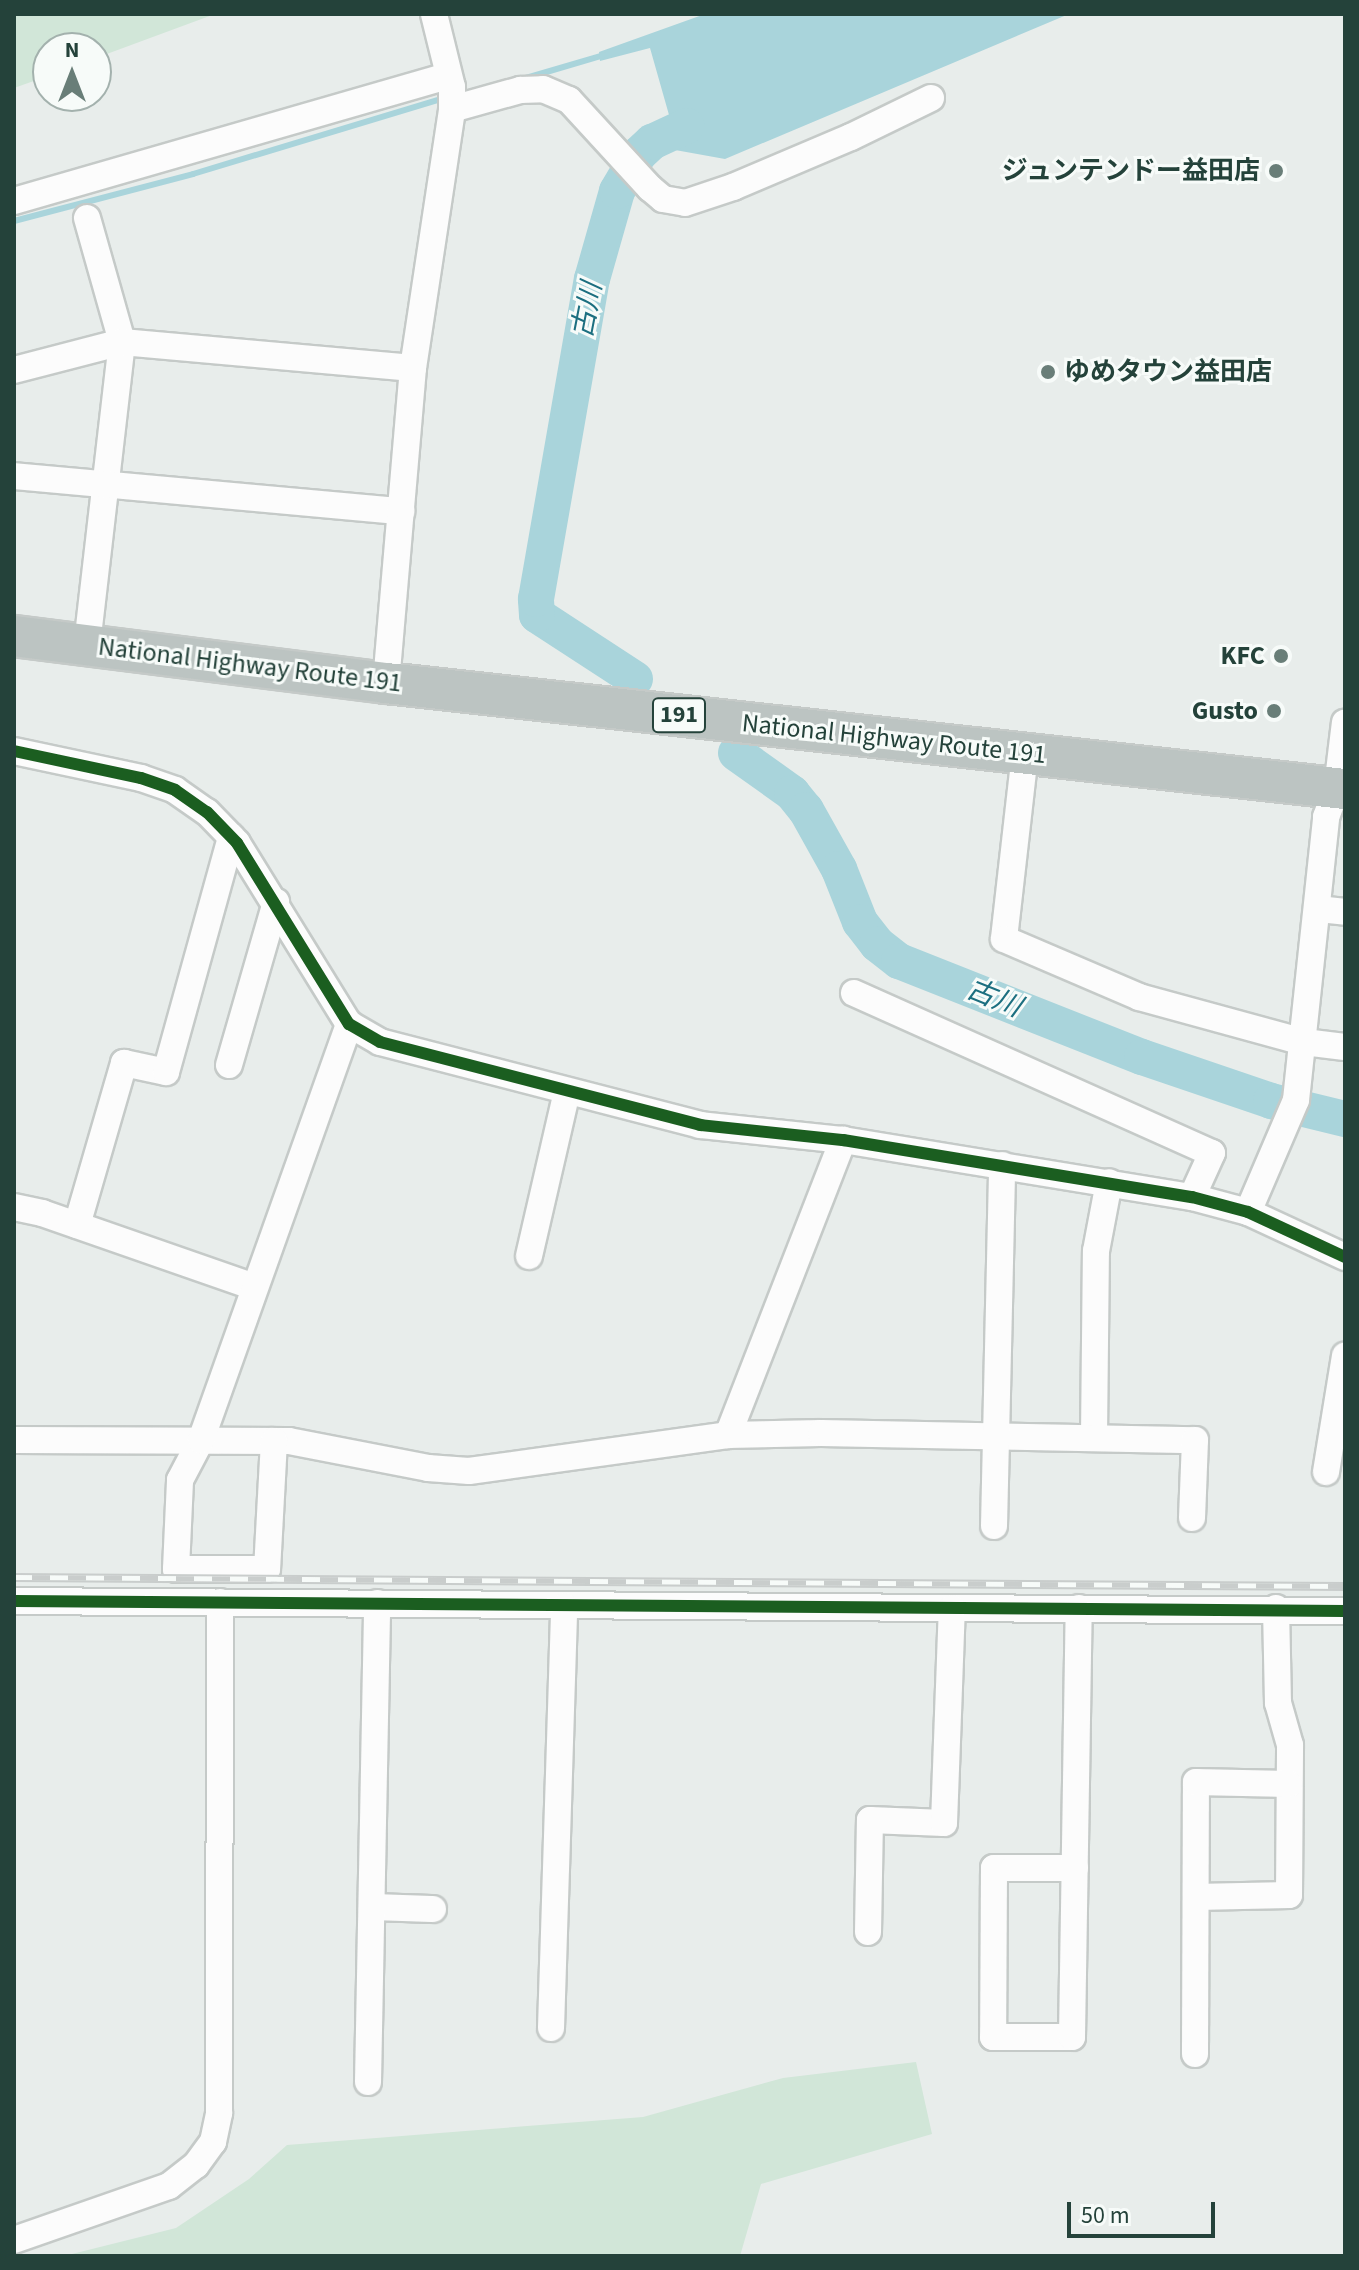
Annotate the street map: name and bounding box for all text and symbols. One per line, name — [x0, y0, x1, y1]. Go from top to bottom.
north arrow — [32, 32, 112, 112]
text: N — [65, 34, 79, 66]
place label: ジュンテンドー益田店 — [1000, 155, 1260, 187]
marker: ジュンテンドー益田店 — [1267, 162, 1285, 180]
water label: 古川 — [565, 279, 609, 341]
place label: ゆめタウン益田店 — [1064, 356, 1272, 388]
marker: ゆめタウン益田店 — [1039, 363, 1057, 381]
street label: National Highway Route 191 — [96, 631, 404, 699]
place label: KFC — [1221, 640, 1265, 672]
marker: KFC — [1272, 647, 1290, 665]
road number: 191 — [651, 695, 707, 735]
place label: Gusto — [1192, 695, 1258, 727]
marker: Gusto — [1265, 702, 1283, 720]
street label: National Highway Route 191 — [740, 708, 1048, 770]
water label: 古川 — [962, 972, 1026, 1024]
scale bar — [1071, 2186, 1219, 2236]
text: 50 m — [1081, 2198, 1130, 2233]

